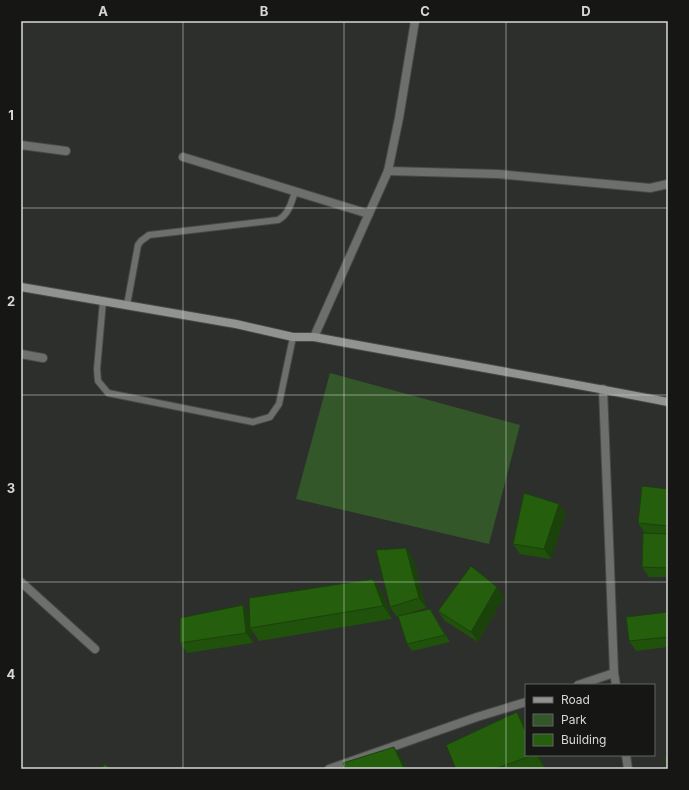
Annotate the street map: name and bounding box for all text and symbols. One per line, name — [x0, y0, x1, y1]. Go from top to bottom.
text: A — [98, 3, 108, 19]
text: B — [260, 3, 269, 19]
text: C — [420, 3, 430, 19]
text: D — [581, 3, 591, 19]
text: 1 — [8, 107, 14, 123]
text: 2 — [7, 293, 15, 309]
text: 3 — [7, 480, 15, 496]
text: 4 — [7, 666, 16, 682]
legend — [525, 684, 655, 756]
text: Road — [561, 692, 590, 707]
text: Park — [561, 712, 587, 727]
text: Building — [561, 732, 606, 747]

